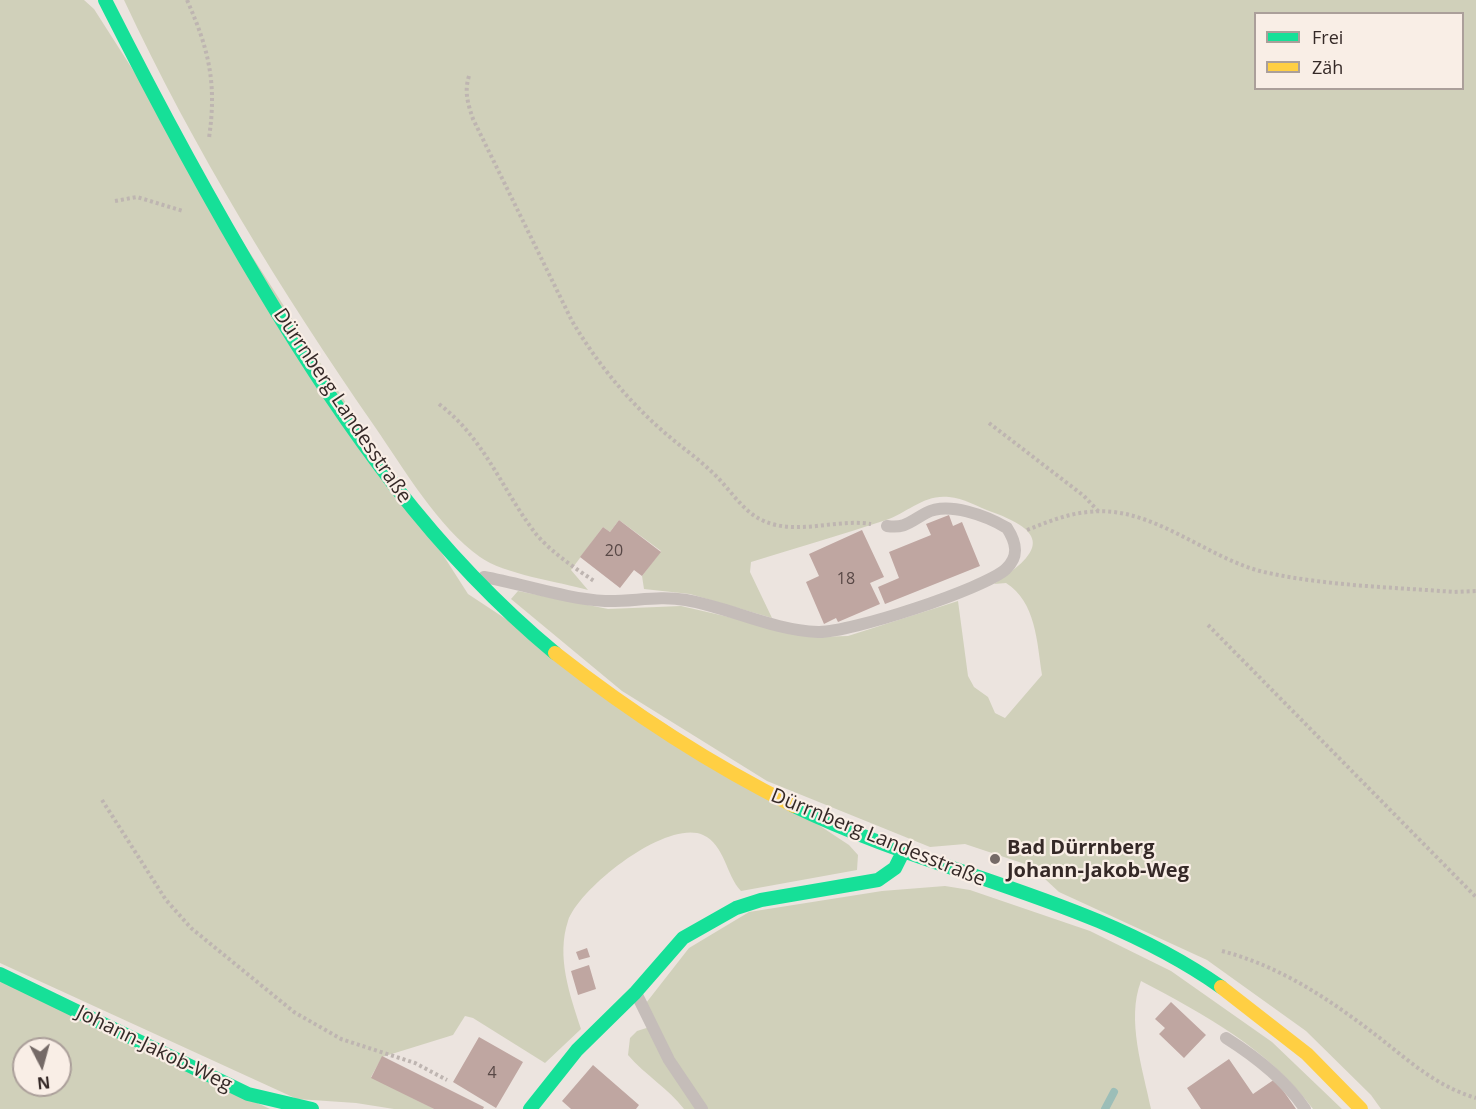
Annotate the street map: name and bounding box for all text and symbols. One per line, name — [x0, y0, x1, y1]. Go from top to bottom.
legend — [1254, 12, 1464, 90]
text: Frei — [1312, 25, 1343, 49]
text: Zäh — [1312, 55, 1343, 79]
street label: Dürrnberg Landesstraße — [268, 304, 416, 508]
house number: 20 — [605, 541, 623, 561]
house number: 18 — [837, 569, 855, 589]
street label: Dürrnberg Landesstraße — [767, 784, 989, 892]
place label: Bad Dürrnberg Johann-Jakob-Weg — [1007, 836, 1189, 883]
marker: Bad Dürrnberg Johann-Jakob-Weg — [988, 852, 1002, 866]
street label: Johann-Jakob-Weg — [72, 1001, 236, 1097]
north arrow — [12, 1037, 72, 1097]
house number: 4 — [487, 1063, 497, 1083]
text: N — [36, 1071, 51, 1095]

